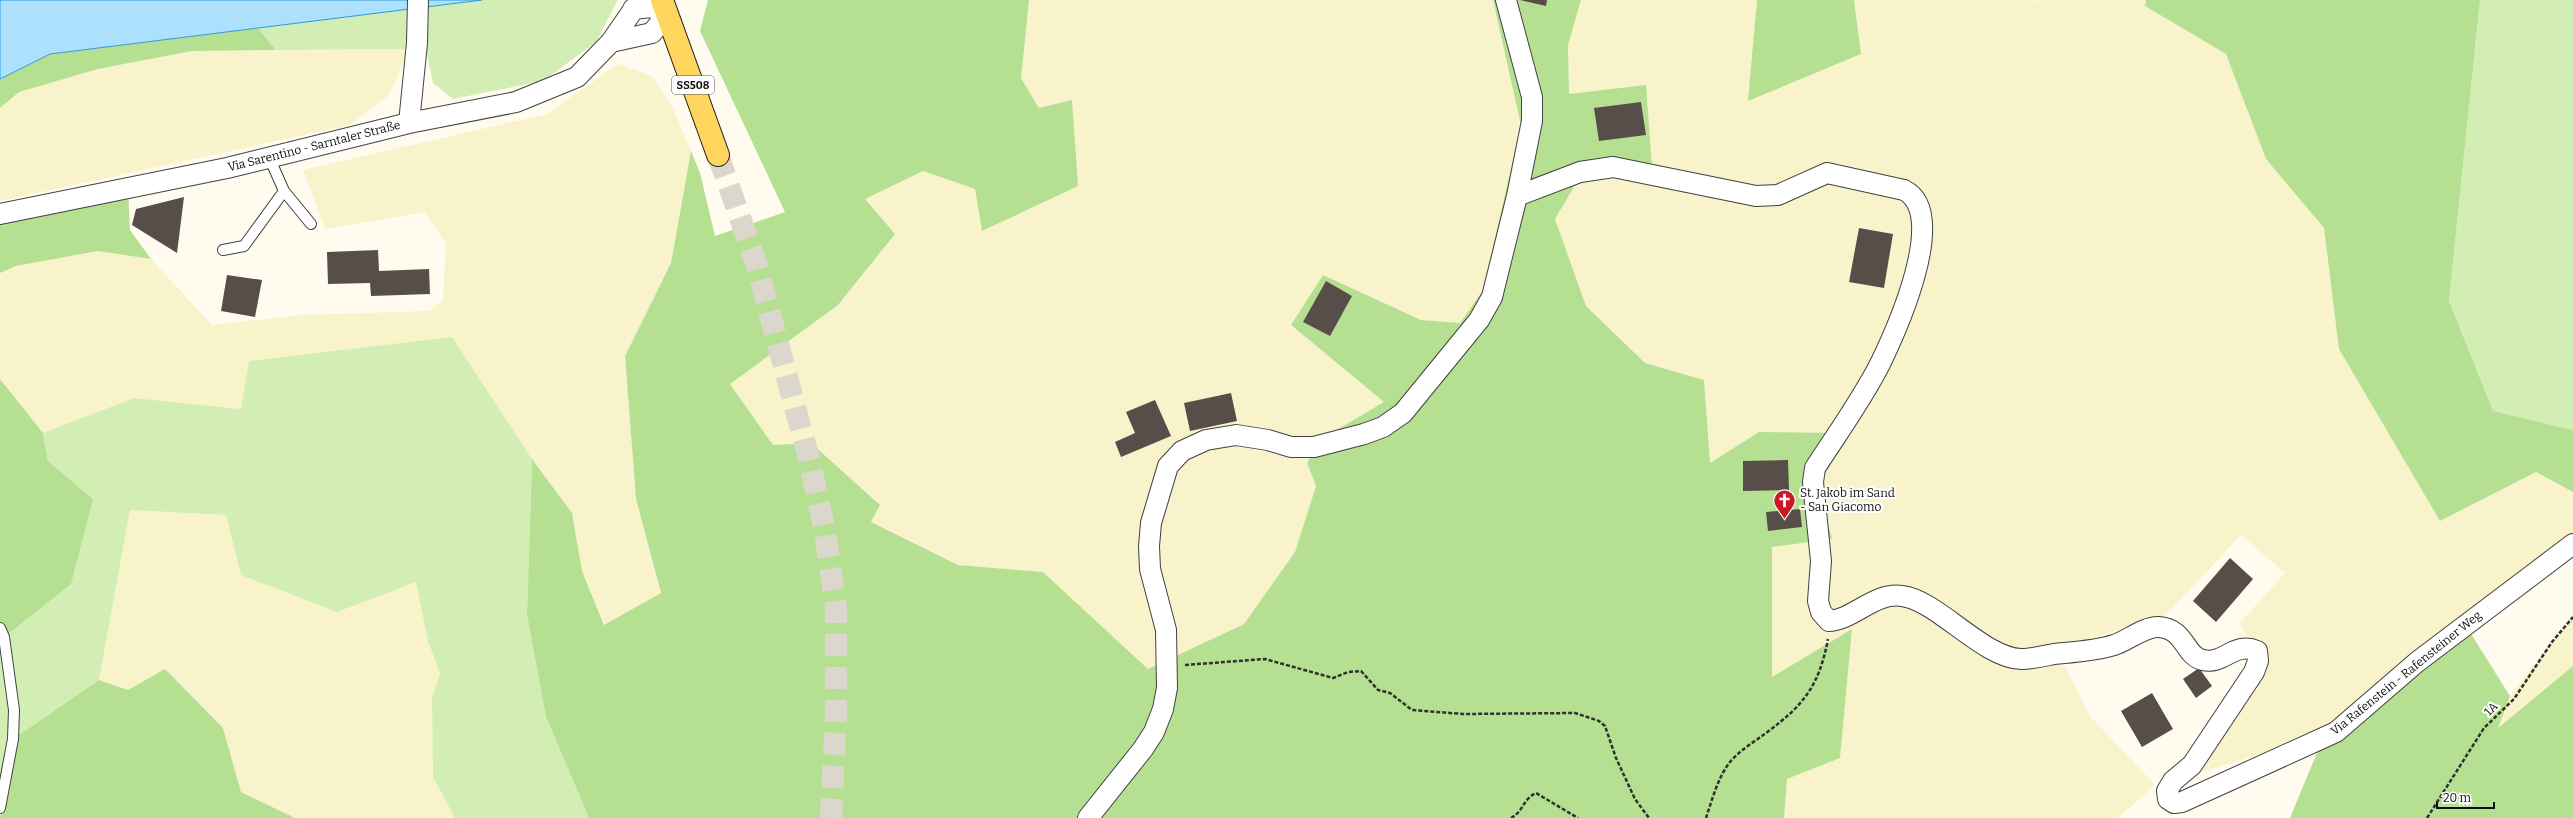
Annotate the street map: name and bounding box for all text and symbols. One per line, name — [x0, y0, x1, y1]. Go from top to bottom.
road number: SS508 — [672, 76, 714, 94]
street label: Via Sarentino - Sarntaler Straße — [226, 118, 402, 174]
place label: St. Jakob im Sand - San Giacomo — [1800, 486, 1895, 514]
church icon: St. Jakob im Sand - San Giacomo — [1771, 487, 1797, 520]
street label: Via Rafenstein - Rafensteiner Weg — [2328, 608, 2484, 738]
street label: 1A — [2481, 699, 2501, 719]
scale bar — [2437, 784, 2494, 810]
text: 20 m — [2443, 791, 2472, 805]

